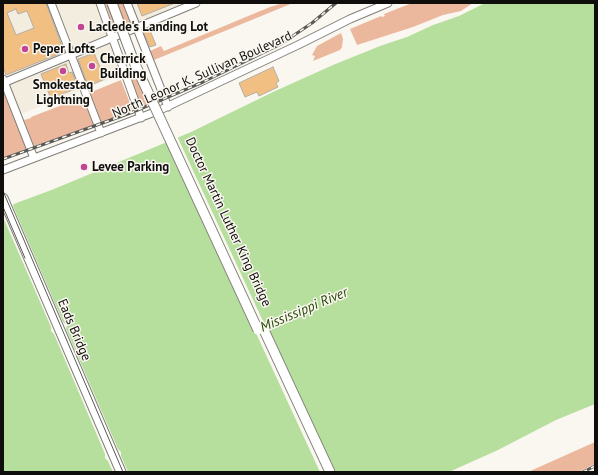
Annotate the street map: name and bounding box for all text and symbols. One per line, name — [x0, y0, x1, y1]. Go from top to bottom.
place label: Laclede's Landing Lot — [89, 19, 208, 35]
marker: Laclede's Landing Lot — [76, 22, 86, 32]
street label: North Leonor K. Sullivan Boulevard — [110, 28, 294, 122]
place label: Peper Lofts — [33, 41, 95, 57]
marker: Peper Lofts — [20, 44, 30, 54]
place label: Cherrick Building — [100, 51, 147, 82]
marker: Cherrick Building — [87, 61, 97, 71]
marker: Smokestaq Lightning — [58, 66, 68, 76]
place label: Smokestaq Lightning — [33, 77, 93, 108]
street label: Doctor Martin Luther King Bridge — [182, 135, 274, 309]
place label: Levee Parking — [92, 159, 169, 175]
marker: Levee Parking — [79, 162, 89, 172]
water label: Mississippi River — [258, 284, 350, 336]
street label: Eads Bridge — [54, 297, 94, 363]

